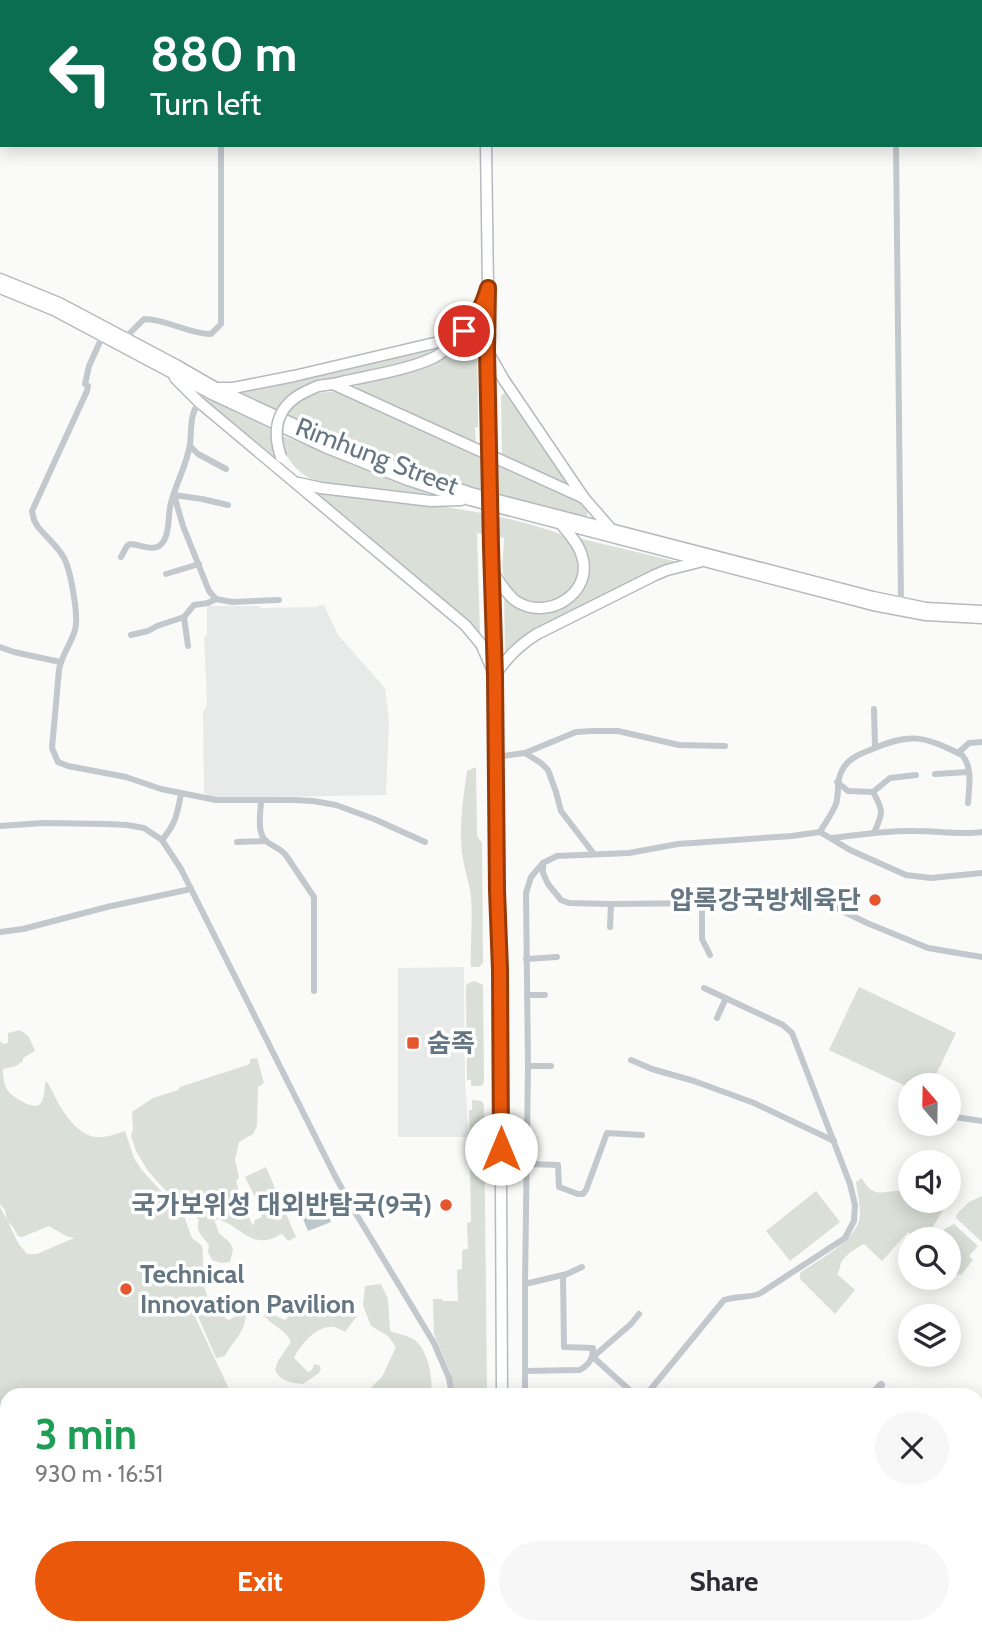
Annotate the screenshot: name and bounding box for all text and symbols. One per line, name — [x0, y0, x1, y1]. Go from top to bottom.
text: 880 m — [150, 24, 297, 83]
icon: left — [35, 28, 126, 119]
text: Turn left — [150, 84, 261, 123]
pin — [434, 301, 494, 361]
icon: arrive — [445, 312, 483, 350]
street label: Rimhung Street — [291, 410, 463, 502]
place label: 압록강국방체육단 — [670, 884, 861, 916]
marker: 압록강국방체육단 — [867, 892, 883, 908]
place label: 숨족 — [427, 1027, 475, 1059]
marker: 숨족 — [405, 1035, 421, 1051]
north arrow — [898, 1073, 961, 1136]
map controls — [898, 1073, 961, 1367]
position arrow — [464, 1112, 538, 1186]
button: sound — [898, 1150, 961, 1213]
place label: 국가보위성 대외반탐국(9국) — [132, 1189, 432, 1221]
marker: 국가보위성 대외반탐국(9국) — [438, 1197, 454, 1213]
button: search — [898, 1227, 961, 1290]
place label: Technical Innovation Pavilion — [140, 1258, 355, 1320]
marker: Technical Innovation Pavilion — [118, 1281, 134, 1297]
button: layers — [898, 1304, 961, 1367]
text: 3 min — [35, 1408, 137, 1460]
button: close — [875, 1411, 949, 1485]
text: 930 m · 16:51 — [35, 1460, 163, 1488]
button: Exit — [35, 1541, 485, 1621]
button: Share — [499, 1541, 949, 1621]

